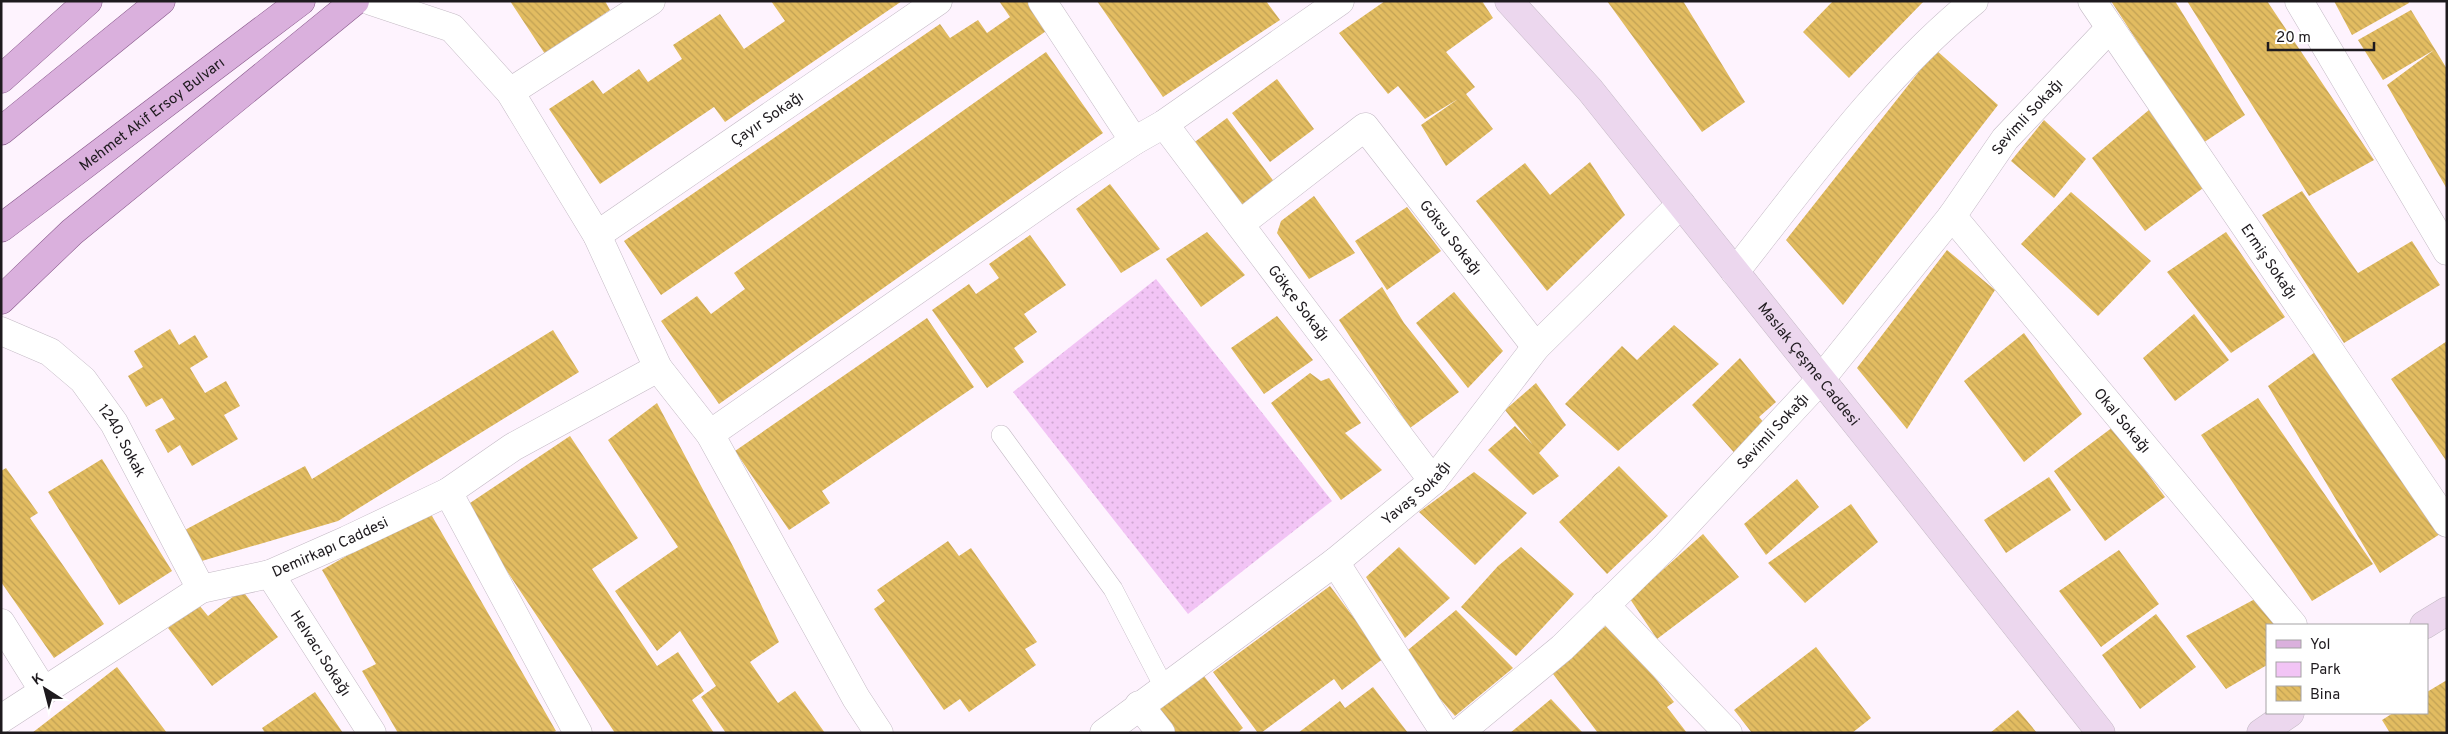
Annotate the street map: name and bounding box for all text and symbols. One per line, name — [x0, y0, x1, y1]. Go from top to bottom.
scale bar — [2268, 20, 2374, 52]
text: 20 m — [2276, 29, 2311, 48]
street label: Mehmet Akif Ersoy Bulvarı — [76, 54, 229, 176]
street label: Sevimli Sokağı — [1989, 75, 2068, 159]
street label: Çayır Sokağı — [728, 88, 808, 151]
street label: Göksu Sokağı — [1414, 197, 1485, 280]
street label: Ermiş Sokağı — [2236, 221, 2300, 304]
street label: Gökçe Sokağı — [1263, 262, 1332, 346]
street label: Maslak Çeşme Caddesi — [1753, 299, 1863, 431]
street label: Okal Sokağı — [2089, 385, 2154, 458]
street label: Sevimli Sokağı — [1734, 390, 1814, 474]
street label: 1240. Sokak — [93, 401, 149, 481]
street label: Yavaş Sokağı — [1378, 458, 1456, 530]
street label: Demirkapı Caddesi — [270, 514, 392, 583]
street label: Helvacı Sokağı — [285, 608, 354, 700]
legend — [2266, 624, 2428, 714]
text: Yol — [2310, 636, 2331, 655]
text: Park — [2310, 661, 2341, 680]
north arrow — [20, 664, 70, 714]
text: K — [29, 670, 47, 689]
text: Bina — [2310, 686, 2340, 705]

